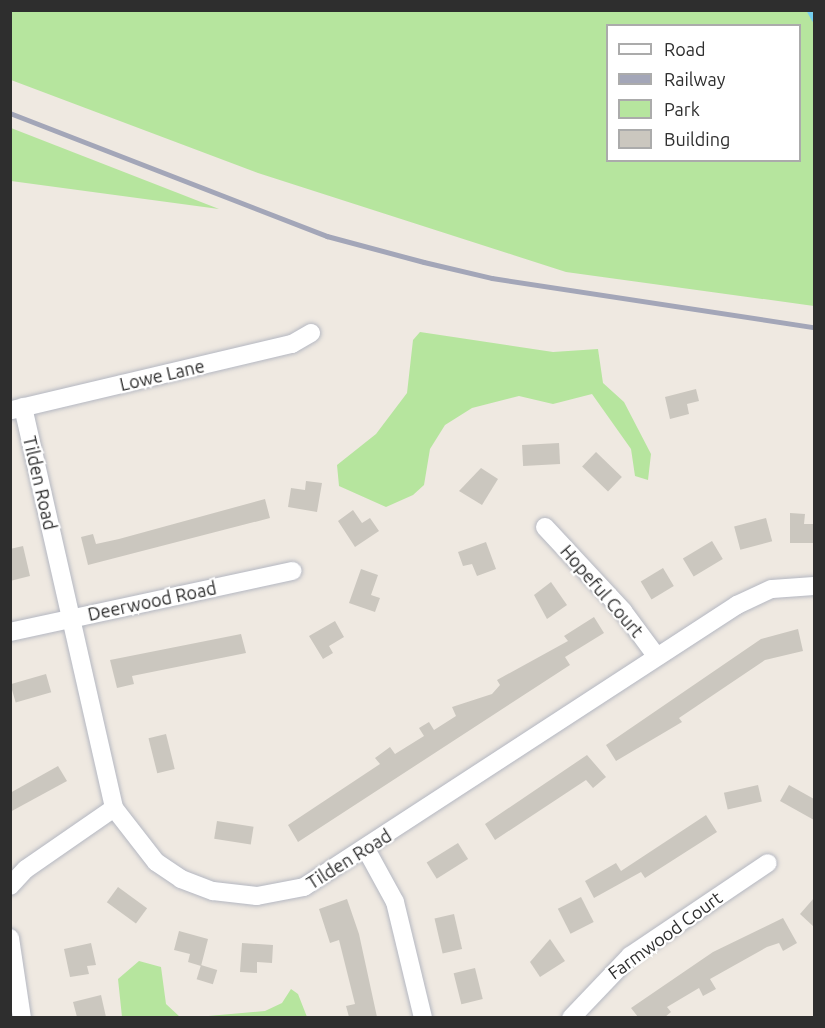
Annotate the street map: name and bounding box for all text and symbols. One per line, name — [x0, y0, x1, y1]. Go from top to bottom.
legend — [606, 24, 801, 162]
text: Road — [664, 39, 706, 59]
text: Railway — [664, 69, 725, 89]
text: Park — [664, 99, 700, 119]
text: Building — [664, 129, 730, 149]
street label: Lowe Lane — [118, 355, 206, 395]
street label: Tilden Road — [19, 434, 61, 532]
street label: Hopeful Court — [556, 540, 648, 642]
street label: Deerwood Road — [86, 577, 218, 625]
street label: Tilden Road — [303, 824, 395, 894]
street label: Farmwood Court — [604, 886, 726, 984]

